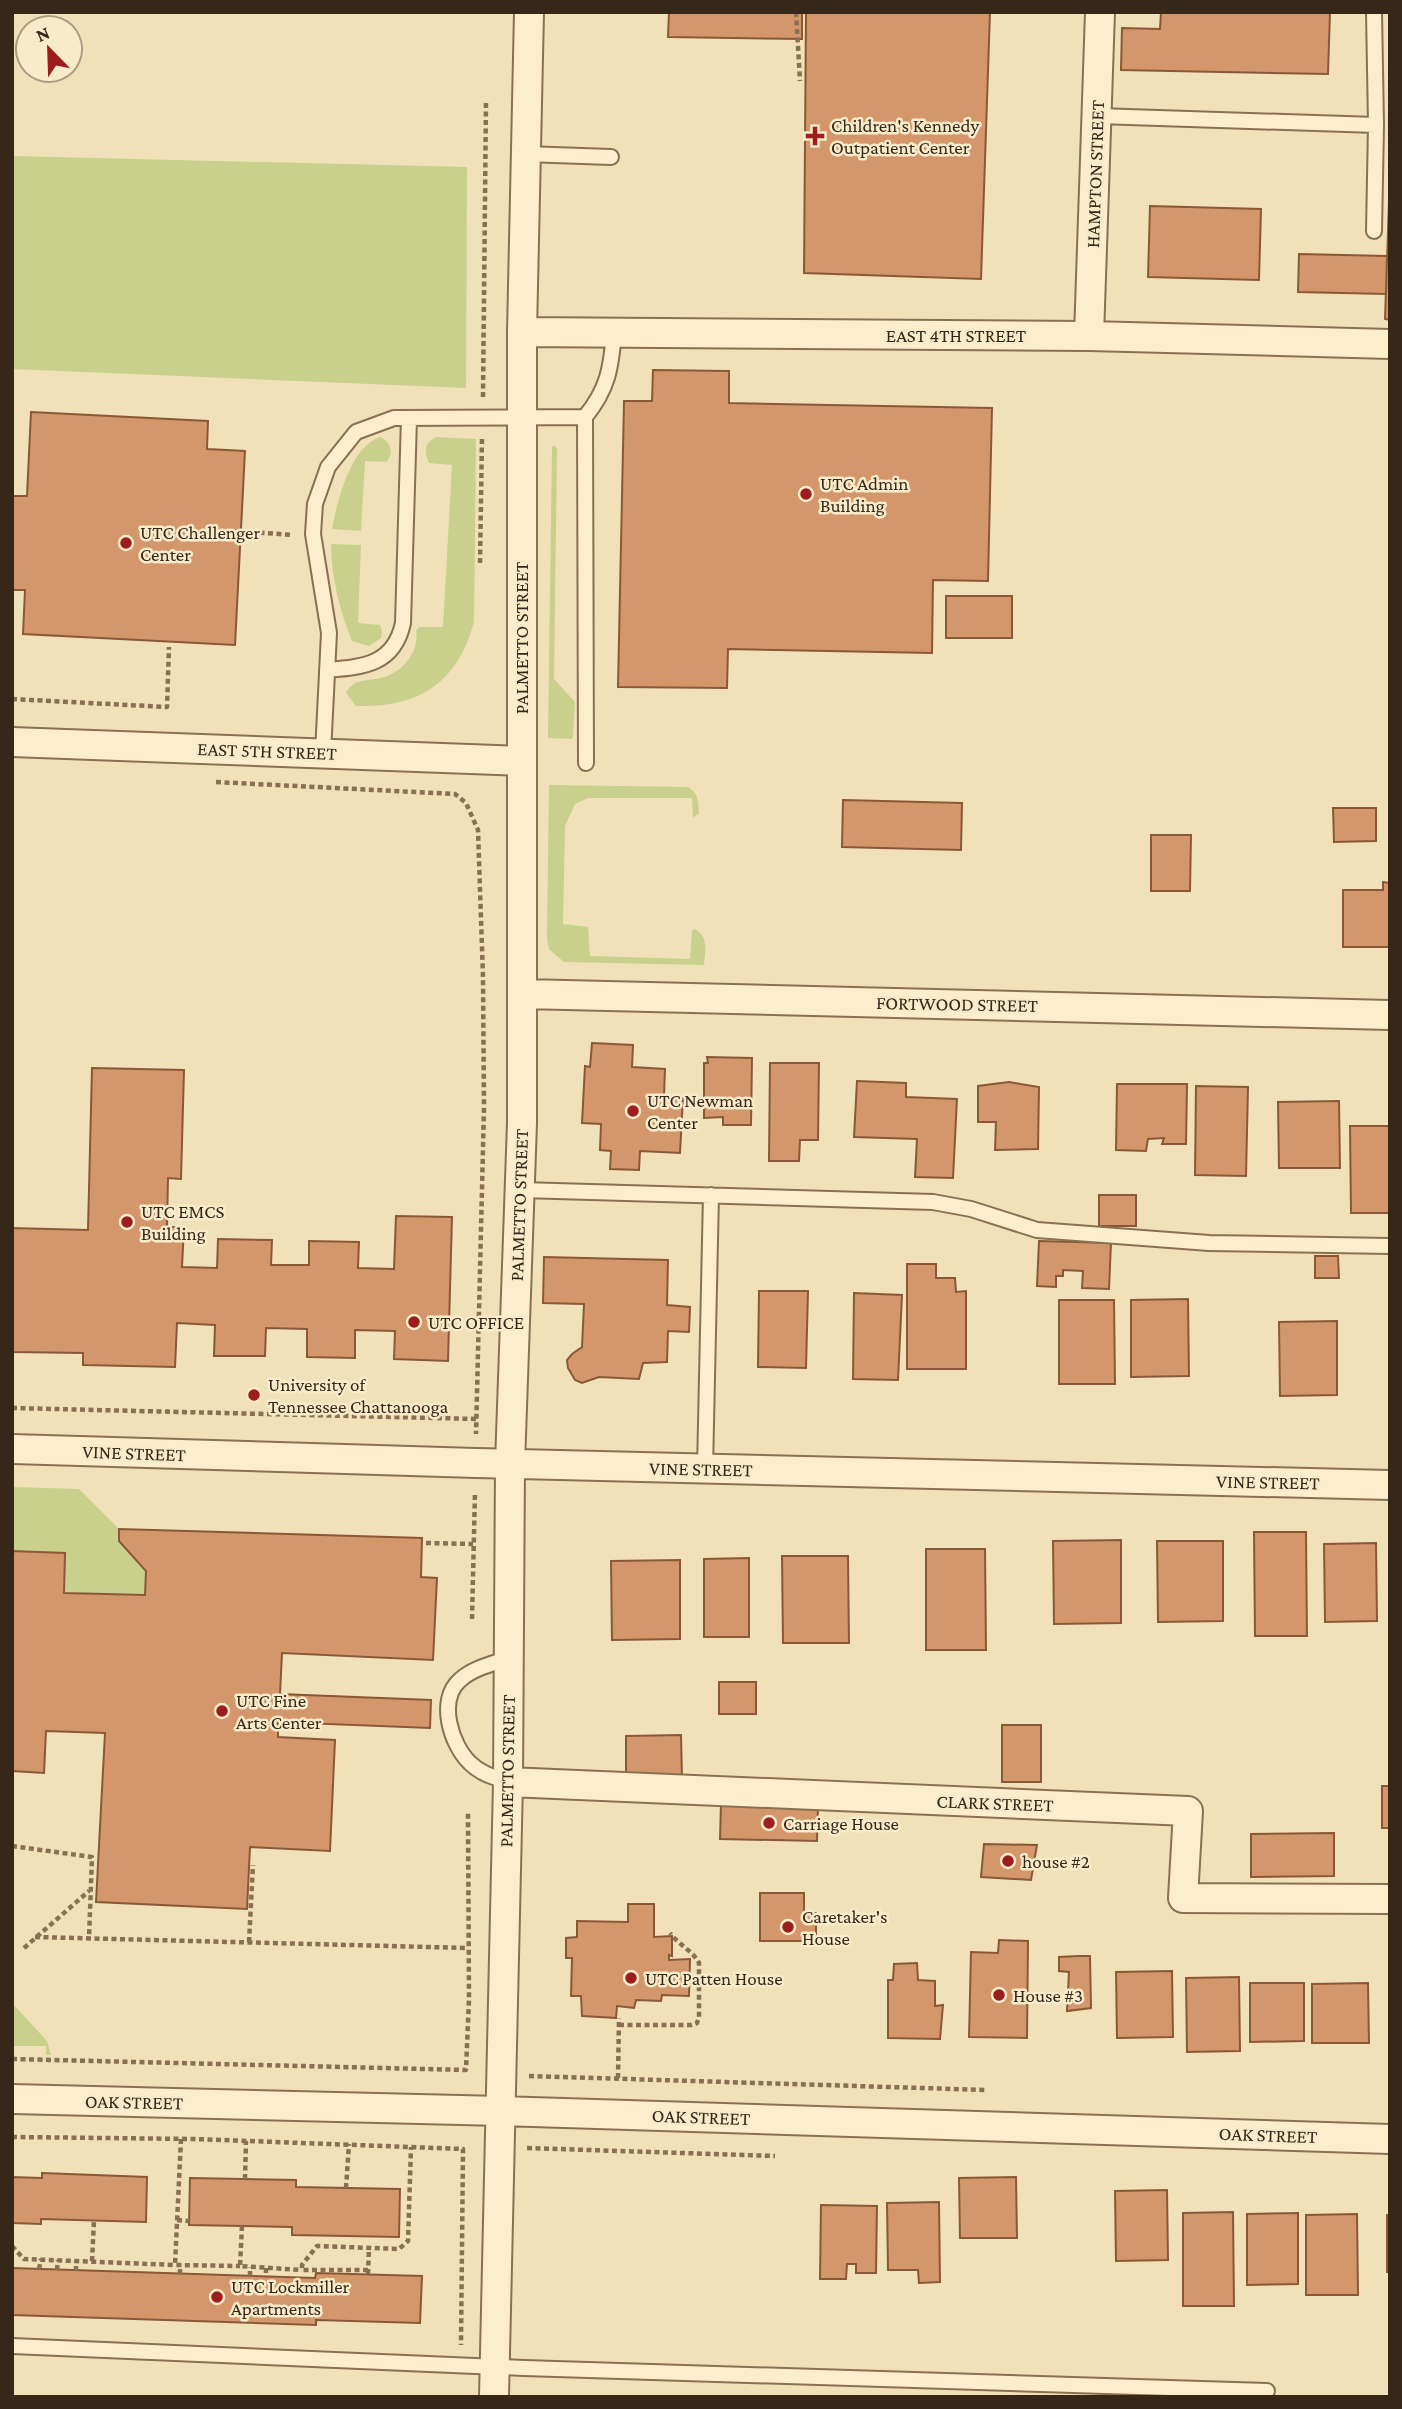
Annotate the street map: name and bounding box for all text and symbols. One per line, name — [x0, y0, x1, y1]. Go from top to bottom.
north arrow — [14, 14, 84, 84]
text: N — [32, 22, 53, 46]
street label: HAMPTON STREET — [1082, 99, 1108, 248]
place label: Children's Kennedy Outpatient Center — [831, 115, 979, 158]
marker: Children's Kennedy Outpatient Center — [805, 126, 825, 146]
street label: EAST 4TH STREET — [886, 325, 1027, 346]
place label: UTC Admin Building — [820, 473, 909, 516]
marker: UTC Admin Building — [798, 486, 814, 502]
place label: UTC Challenger Center — [140, 522, 260, 565]
marker: UTC Challenger Center — [118, 535, 134, 551]
street label: PALMETTO STREET — [511, 561, 532, 714]
street label: EAST 5TH STREET — [197, 738, 338, 764]
street label: FORTWOOD STREET — [876, 992, 1039, 1016]
place label: UTC Newman Center — [647, 1090, 753, 1133]
marker: UTC Newman Center — [625, 1103, 641, 1119]
street label: PALMETTO STREET — [506, 1128, 532, 1282]
place label: UTC EMCS Building — [141, 1201, 225, 1244]
marker: UTC EMCS Building — [119, 1214, 135, 1230]
place label: UTC OFFICE — [428, 1312, 524, 1333]
marker: UTC OFFICE — [406, 1314, 422, 1330]
place label: University of Tennessee Chattanooga — [268, 1374, 449, 1417]
marker: University of Tennessee Chattanooga — [246, 1387, 262, 1403]
street label: VINE STREET — [82, 1441, 187, 1465]
street label: VINE STREET — [649, 1458, 754, 1480]
street label: VINE STREET — [1216, 1471, 1321, 1493]
place label: UTC Fine Arts Center — [236, 1690, 322, 1733]
street label: PALMETTO STREET — [495, 1694, 519, 1848]
marker: UTC Fine Arts Center — [214, 1703, 230, 1719]
street label: CLARK STREET — [936, 1790, 1055, 1816]
place label: Carriage House — [783, 1813, 899, 1834]
marker: Carriage House — [761, 1815, 777, 1831]
place label: house #2 — [1022, 1851, 1090, 1872]
marker: house #2 — [1000, 1853, 1016, 1869]
place label: Caretaker's House — [802, 1906, 887, 1949]
marker: Caretaker's House — [780, 1919, 796, 1935]
place label: UTC Patten House — [645, 1968, 783, 1989]
marker: UTC Patten House — [623, 1970, 639, 1986]
place label: House #3 — [1013, 1985, 1083, 2006]
marker: House #3 — [991, 1987, 1007, 2003]
street label: OAK STREET — [85, 2091, 184, 2113]
street label: OAK STREET — [651, 2105, 751, 2129]
street label: OAK STREET — [1218, 2123, 1318, 2147]
place label: UTC Lockmiller Apartments — [231, 2276, 350, 2319]
marker: UTC Lockmiller Apartments — [209, 2289, 225, 2305]

